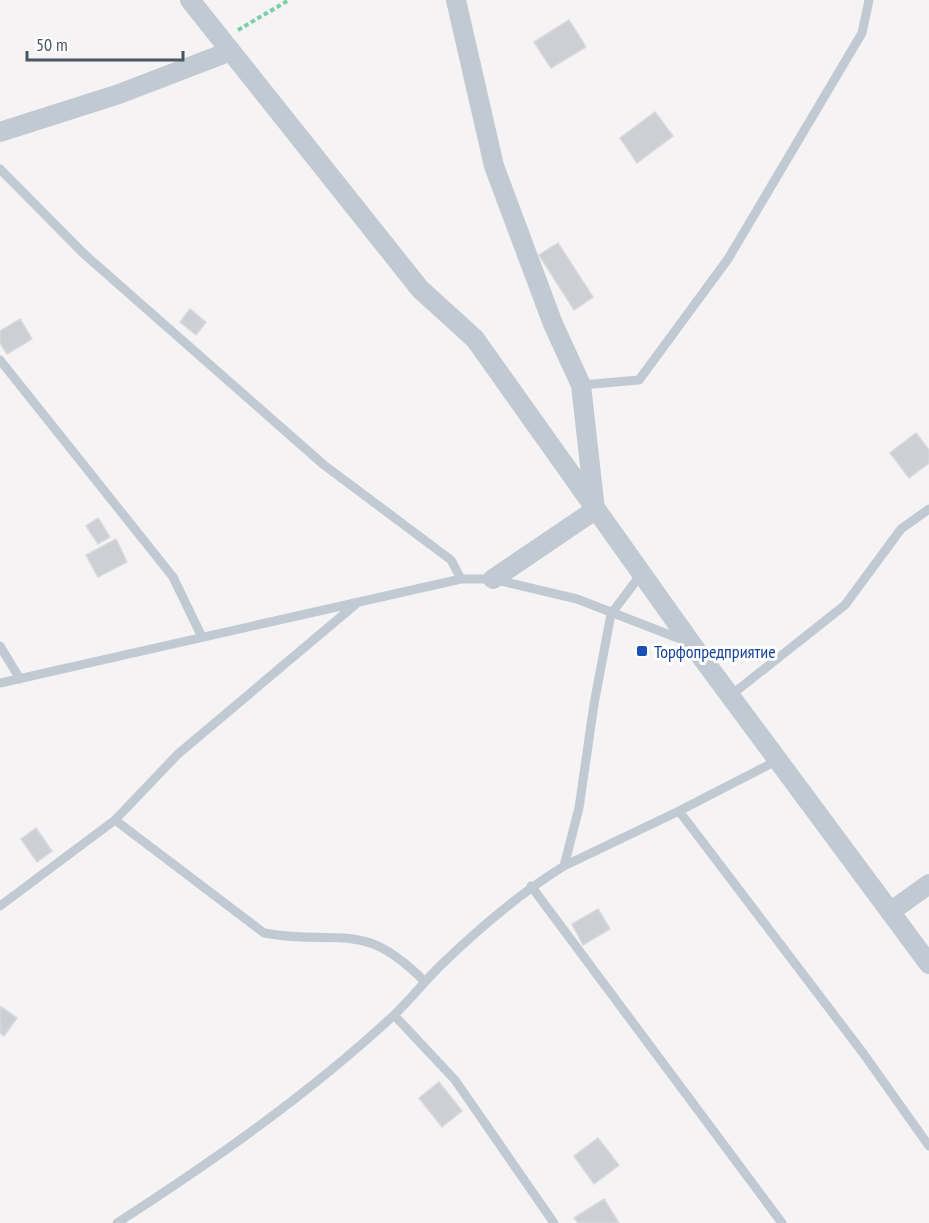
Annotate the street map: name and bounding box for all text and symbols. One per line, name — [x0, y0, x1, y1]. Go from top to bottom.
scale bar — [27, 24, 183, 62]
text: 50 m — [36, 33, 68, 56]
place label: Торфопредприятие — [654, 640, 776, 663]
marker: Торфопредприятие — [635, 644, 649, 658]

